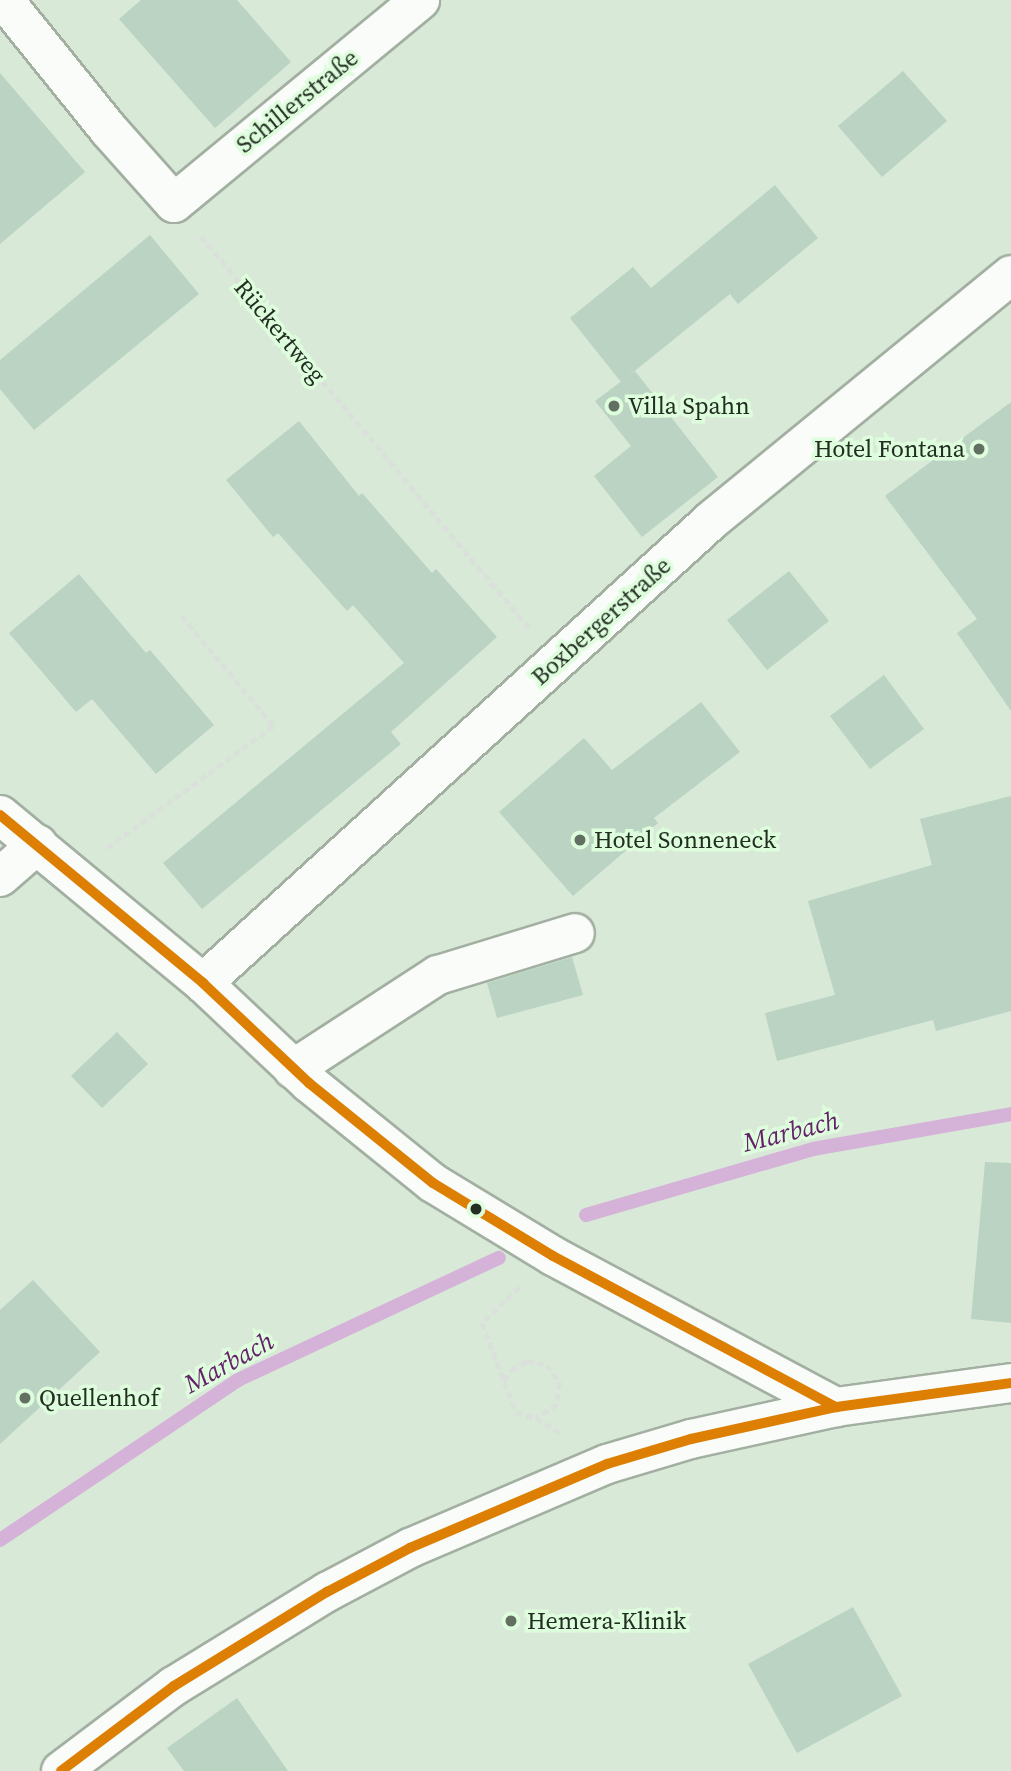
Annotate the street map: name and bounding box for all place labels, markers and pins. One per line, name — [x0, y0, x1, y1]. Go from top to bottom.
place label: Villa Spahn — [628, 392, 750, 420]
marker: Villa Spahn — [606, 398, 622, 414]
place label: Hotel Fontana — [814, 435, 965, 463]
marker: Hotel Fontana — [971, 441, 987, 457]
place label: Hotel Sonneneck — [594, 826, 776, 854]
marker: Hotel Sonneneck — [572, 832, 588, 848]
unlabelled marker — [469, 1202, 483, 1216]
place label: Quellenhof — [39, 1384, 159, 1412]
marker: Quellenhof — [17, 1390, 33, 1406]
place label: Hemera-Klinik — [527, 1607, 686, 1635]
marker: Hemera-Klinik — [501, 1611, 521, 1631]

